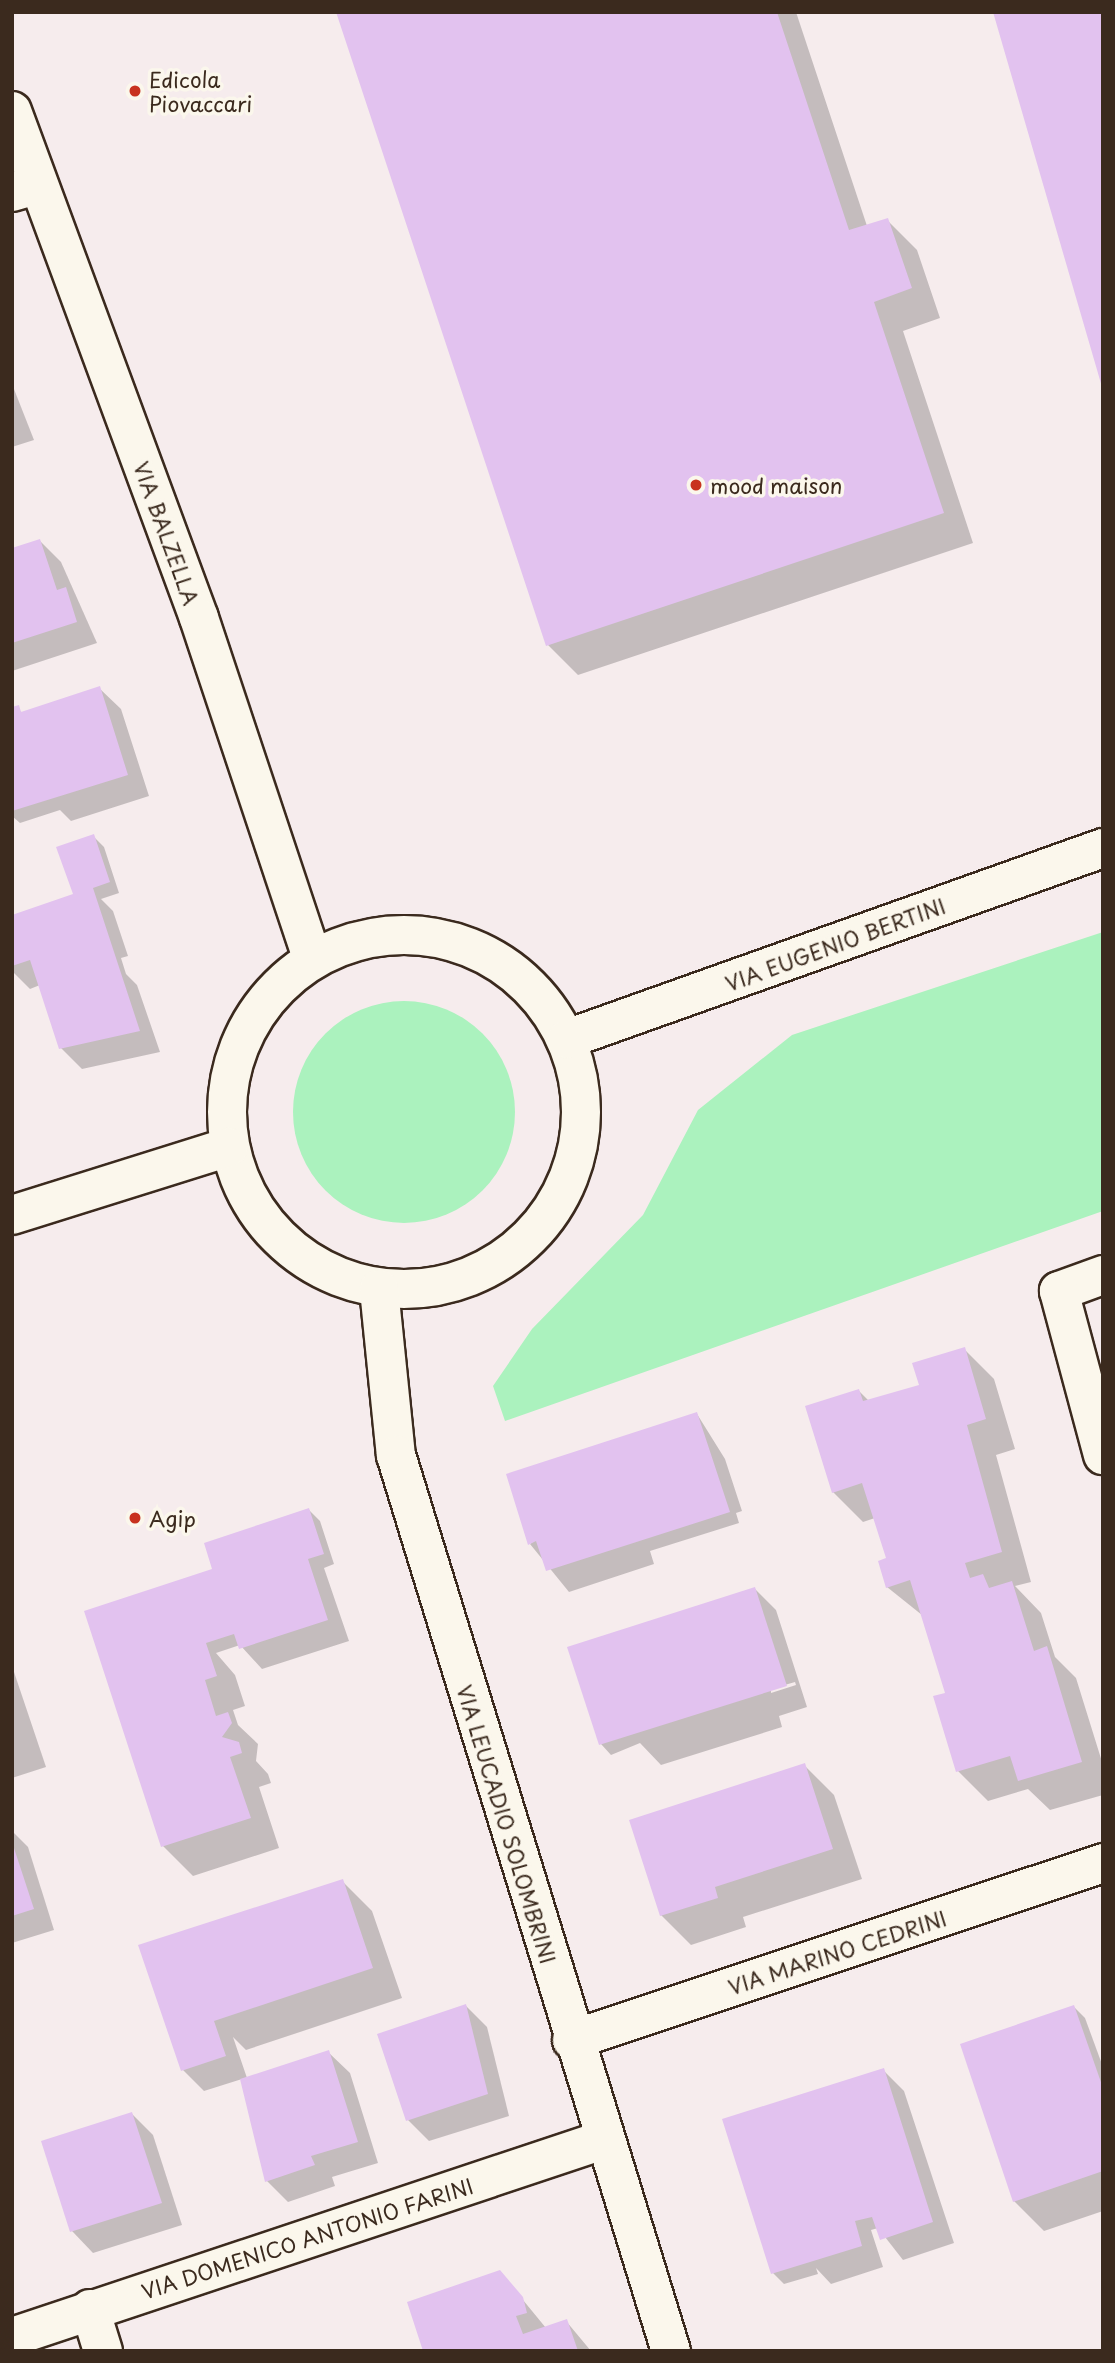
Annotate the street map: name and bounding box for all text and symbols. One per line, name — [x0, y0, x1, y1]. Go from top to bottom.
place label: Edicola Piovaccari — [149, 66, 252, 116]
marker: Edicola Piovaccari — [127, 83, 143, 99]
street label: VIA BALZELLA — [129, 457, 205, 609]
place label: mood maison — [710, 472, 844, 498]
marker: mood maison — [688, 477, 704, 493]
street label: VIA EUGENIO BERTINI — [722, 892, 948, 996]
place label: Agip — [149, 1505, 196, 1531]
marker: Agip — [127, 1510, 143, 1526]
street label: VIA LEUCADIO SOLOMBRINI — [452, 1679, 562, 1969]
street label: VIA MARINO CEDRINI — [724, 1904, 950, 2000]
street label: VIA DOMENICO ANTONIO FARINI — [135, 2171, 479, 2305]

